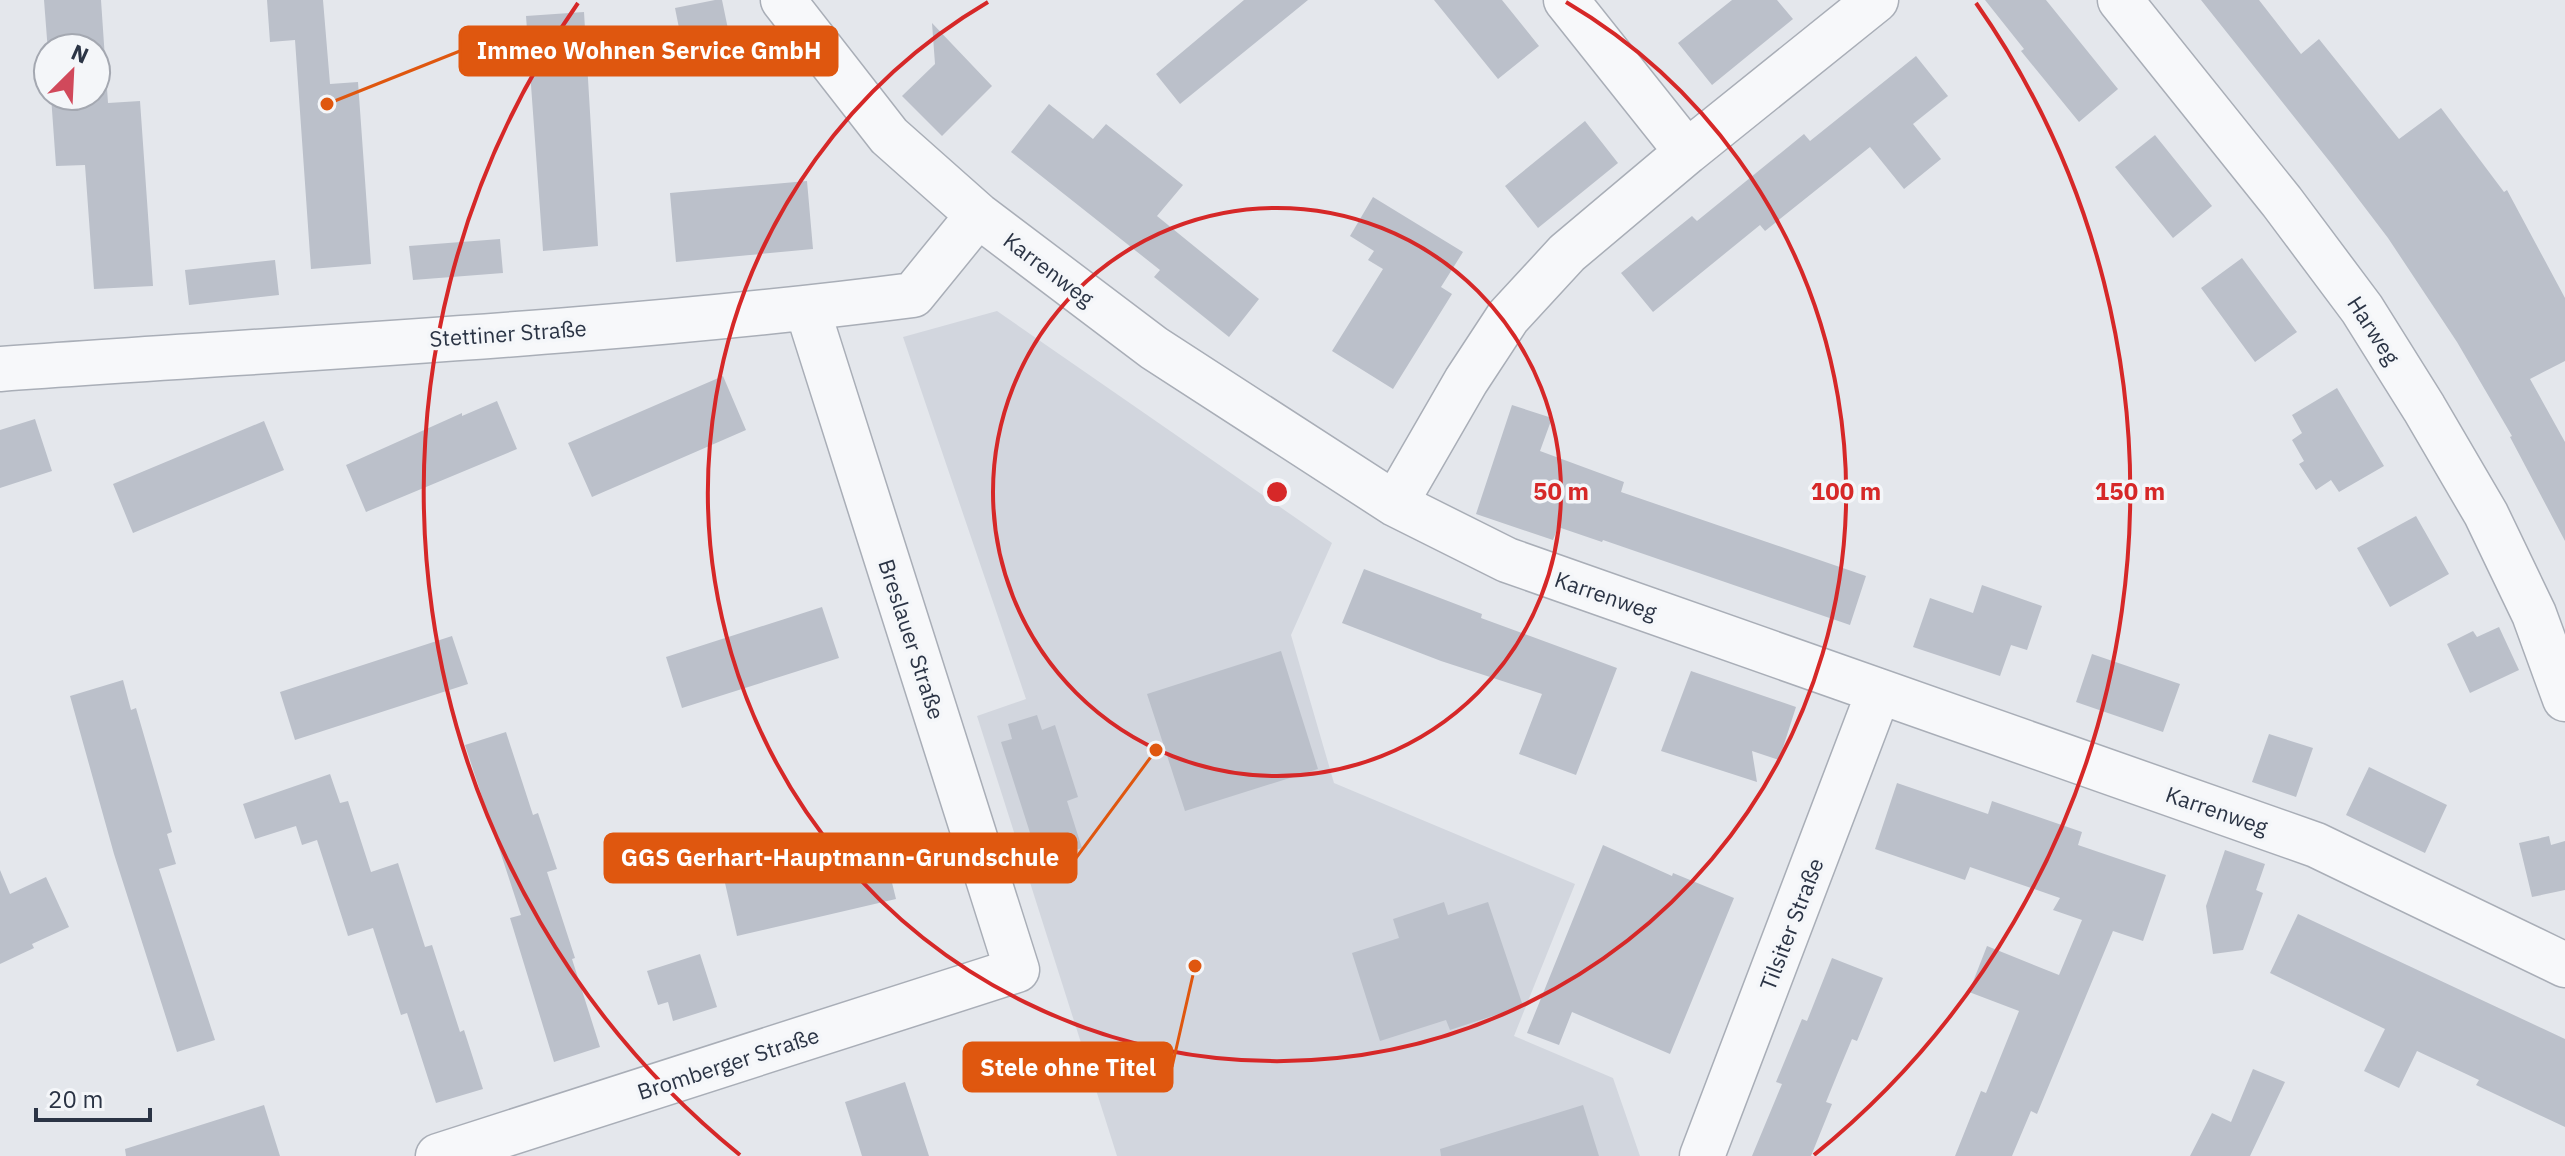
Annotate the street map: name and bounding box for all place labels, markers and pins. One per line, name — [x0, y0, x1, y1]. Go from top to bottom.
callout: Immeo Wohnen Service GmbH — [460, 27, 837, 75]
centre of rings — [1263, 478, 1291, 506]
callout: GGS Gerhart-Hauptmann-Grundschule — [605, 834, 1076, 882]
callout: Stele ohne Titel — [964, 1043, 1172, 1091]

